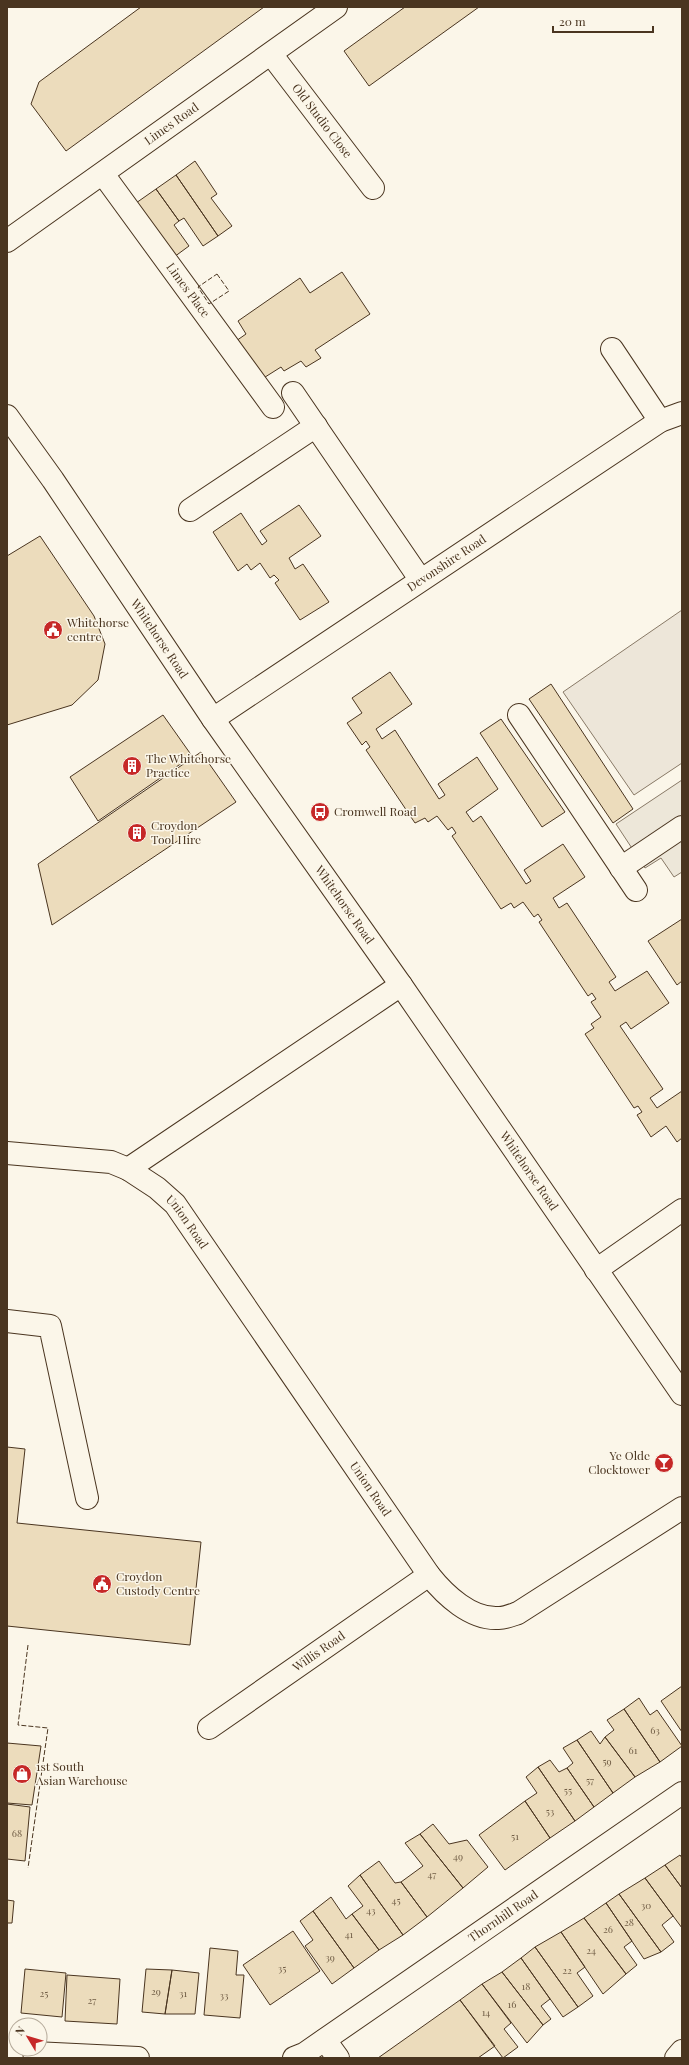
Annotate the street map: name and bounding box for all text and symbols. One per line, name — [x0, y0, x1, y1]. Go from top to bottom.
scale bar — [553, 8, 653, 34]
text: 20 m — [559, 13, 586, 29]
street label: Old Studio Close — [289, 80, 356, 161]
street label: Limes Road — [141, 98, 201, 148]
street label: Limes Place — [163, 259, 214, 320]
street label: Devonshire Road — [404, 530, 489, 594]
street label: Whitehorse Road — [127, 595, 193, 681]
place label: Whitehorse centre — [66, 614, 129, 644]
public building icon: Whitehorse centre — [42, 619, 64, 641]
place label: The Whitehorse Practice — [146, 750, 231, 780]
building icon: The Whitehorse Practice — [121, 755, 143, 777]
bus stop icon: Cromwell Road — [309, 801, 331, 823]
place label: Cromwell Road — [334, 803, 417, 819]
place label: Croydon Tool Hire — [151, 817, 201, 847]
building icon: Croydon Tool Hire — [126, 822, 148, 844]
street label: Whitehorse Road — [311, 861, 378, 947]
street label: Whitehorse Road — [496, 1127, 562, 1213]
street label: Union Road — [163, 1191, 212, 1252]
place label: Ye Olde Clocktower — [588, 1447, 651, 1477]
bar icon: Ye Olde Clocktower — [653, 1452, 675, 1474]
street label: Union Road — [347, 1458, 395, 1519]
place label: Croydon Custody Centre — [116, 1568, 200, 1598]
public building icon: Croydon Custody Centre — [91, 1573, 113, 1595]
street label: Willis Road — [288, 1627, 348, 1675]
house number: 63 — [650, 1723, 660, 1737]
house number: 61 — [629, 1743, 638, 1757]
house number: 59 — [602, 1754, 612, 1768]
place label: 1st South Asian Warehouse — [35, 1758, 128, 1788]
shop icon: 1st South Asian Warehouse — [11, 1763, 33, 1785]
house number: 57 — [586, 1773, 594, 1787]
house number: 55 — [564, 1783, 572, 1797]
house number: 53 — [546, 1804, 555, 1818]
house number: 68 — [12, 1826, 22, 1840]
house number: 51 — [511, 1829, 519, 1843]
house number: 49 — [453, 1849, 463, 1863]
house number: 47 — [428, 1867, 436, 1881]
street label: Thornhill Road — [465, 1886, 541, 1945]
house number: 45 — [391, 1893, 401, 1907]
house number: 30 — [641, 1898, 651, 1912]
house number: 43 — [366, 1903, 376, 1917]
house number: 28 — [624, 1915, 634, 1929]
house number: 26 — [603, 1922, 613, 1936]
house number: 41 — [345, 1927, 354, 1941]
house number: 24 — [586, 1943, 596, 1957]
house number: 39 — [325, 1950, 335, 1964]
house number: 35 — [278, 1961, 286, 1975]
house number: 22 — [562, 1963, 572, 1977]
house number: 18 — [522, 1979, 530, 1993]
house number: 29 — [151, 1984, 161, 1998]
house number: 25 — [40, 1986, 48, 2000]
house number: 31 — [179, 1986, 187, 2000]
house number: 33 — [219, 1988, 229, 2002]
house number: 27 — [88, 1993, 96, 2007]
house number: 16 — [508, 1997, 516, 2011]
house number: 14 — [482, 2005, 490, 2019]
north arrow — [8, 2017, 48, 2057]
text: N — [11, 2023, 28, 2038]

